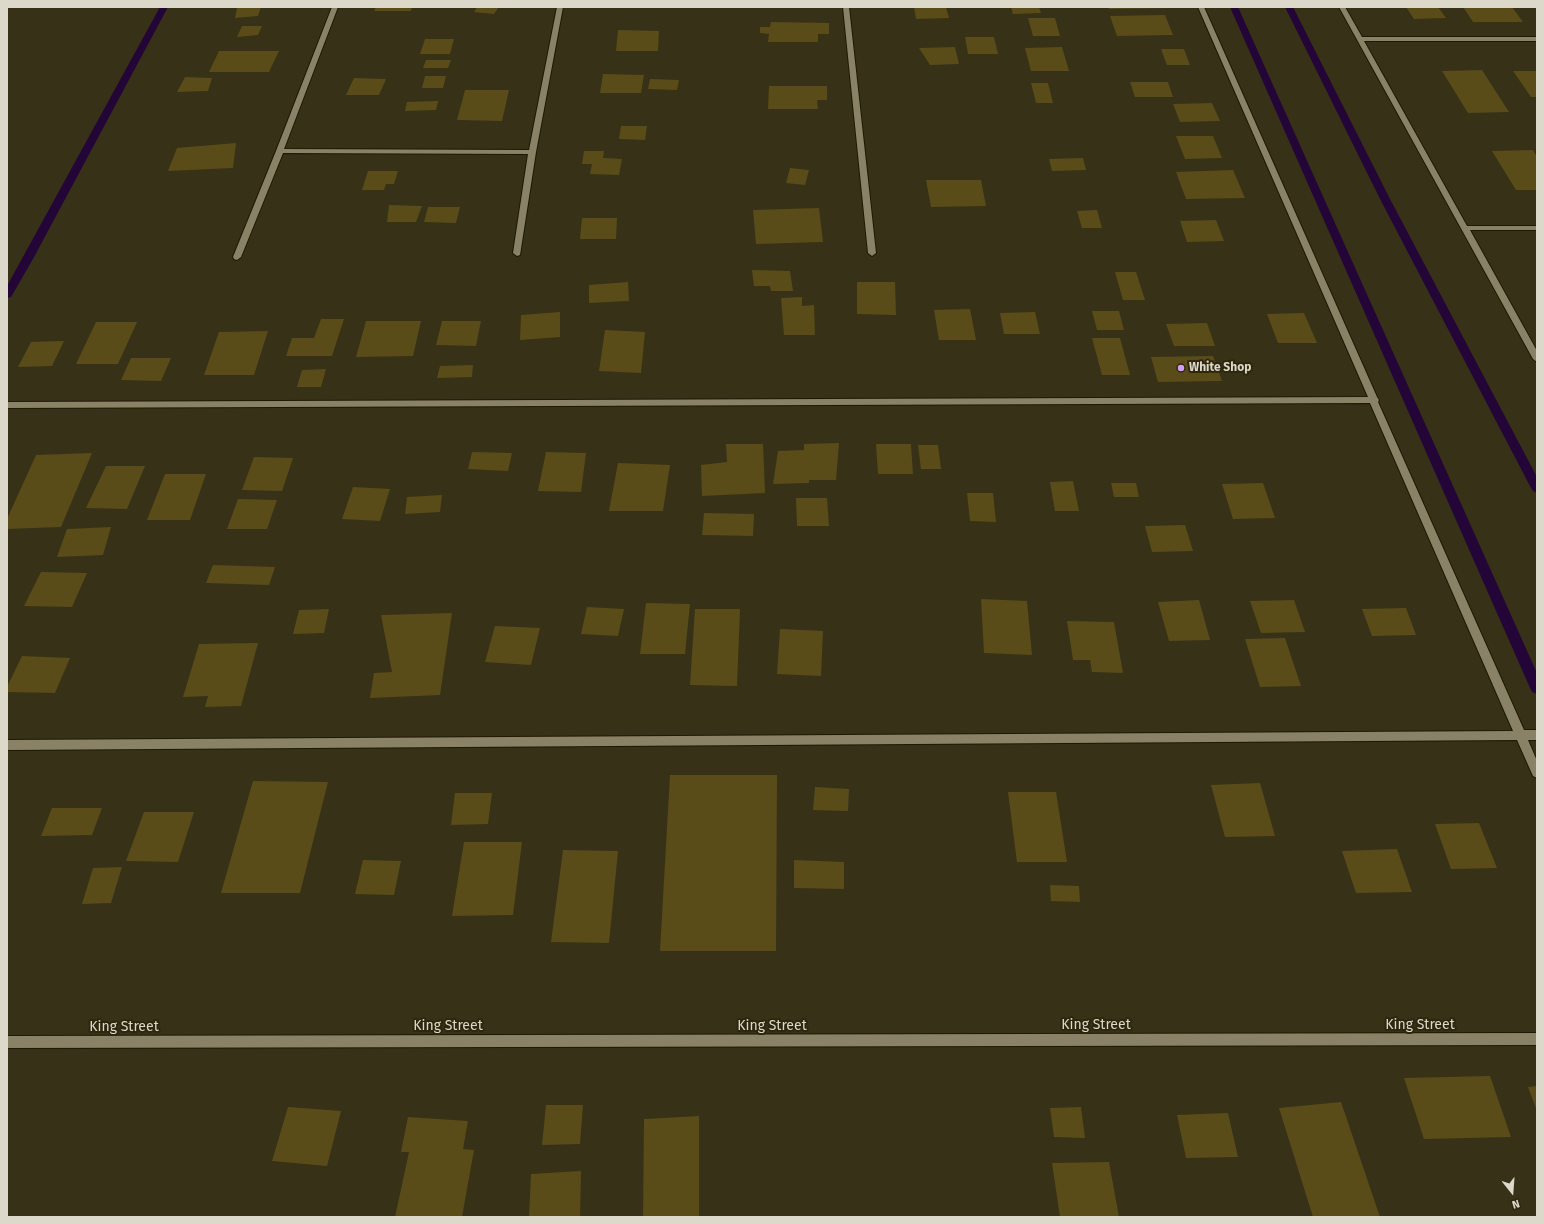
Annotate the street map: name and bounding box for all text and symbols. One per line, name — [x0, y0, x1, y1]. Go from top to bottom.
place label: White Shop — [1189, 361, 1251, 375]
marker: White Shop — [1176, 363, 1186, 373]
street label: King Street — [1061, 1017, 1131, 1033]
street label: King Street — [1385, 1017, 1455, 1033]
street label: King Street — [413, 1018, 483, 1034]
street label: King Street — [737, 1018, 807, 1034]
street label: King Street — [89, 1019, 159, 1035]
north arrow — [1492, 1172, 1532, 1212]
text: N — [1510, 1197, 1521, 1211]

